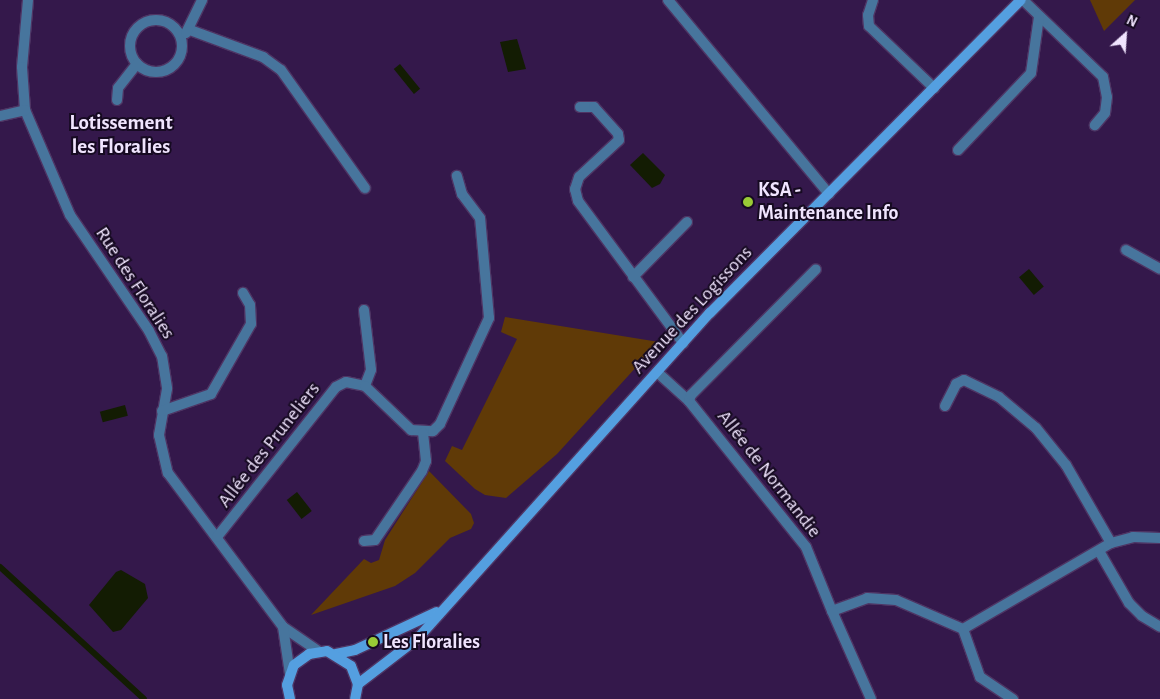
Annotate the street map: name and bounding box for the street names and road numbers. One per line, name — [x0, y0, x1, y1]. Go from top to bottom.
street label: Rue des Floralies — [90, 222, 180, 344]
street label: Avenue des Logissons — [626, 241, 758, 379]
street label: Allée des Pruneliers — [213, 378, 325, 512]
street label: Allée de Normandie — [712, 405, 826, 543]

